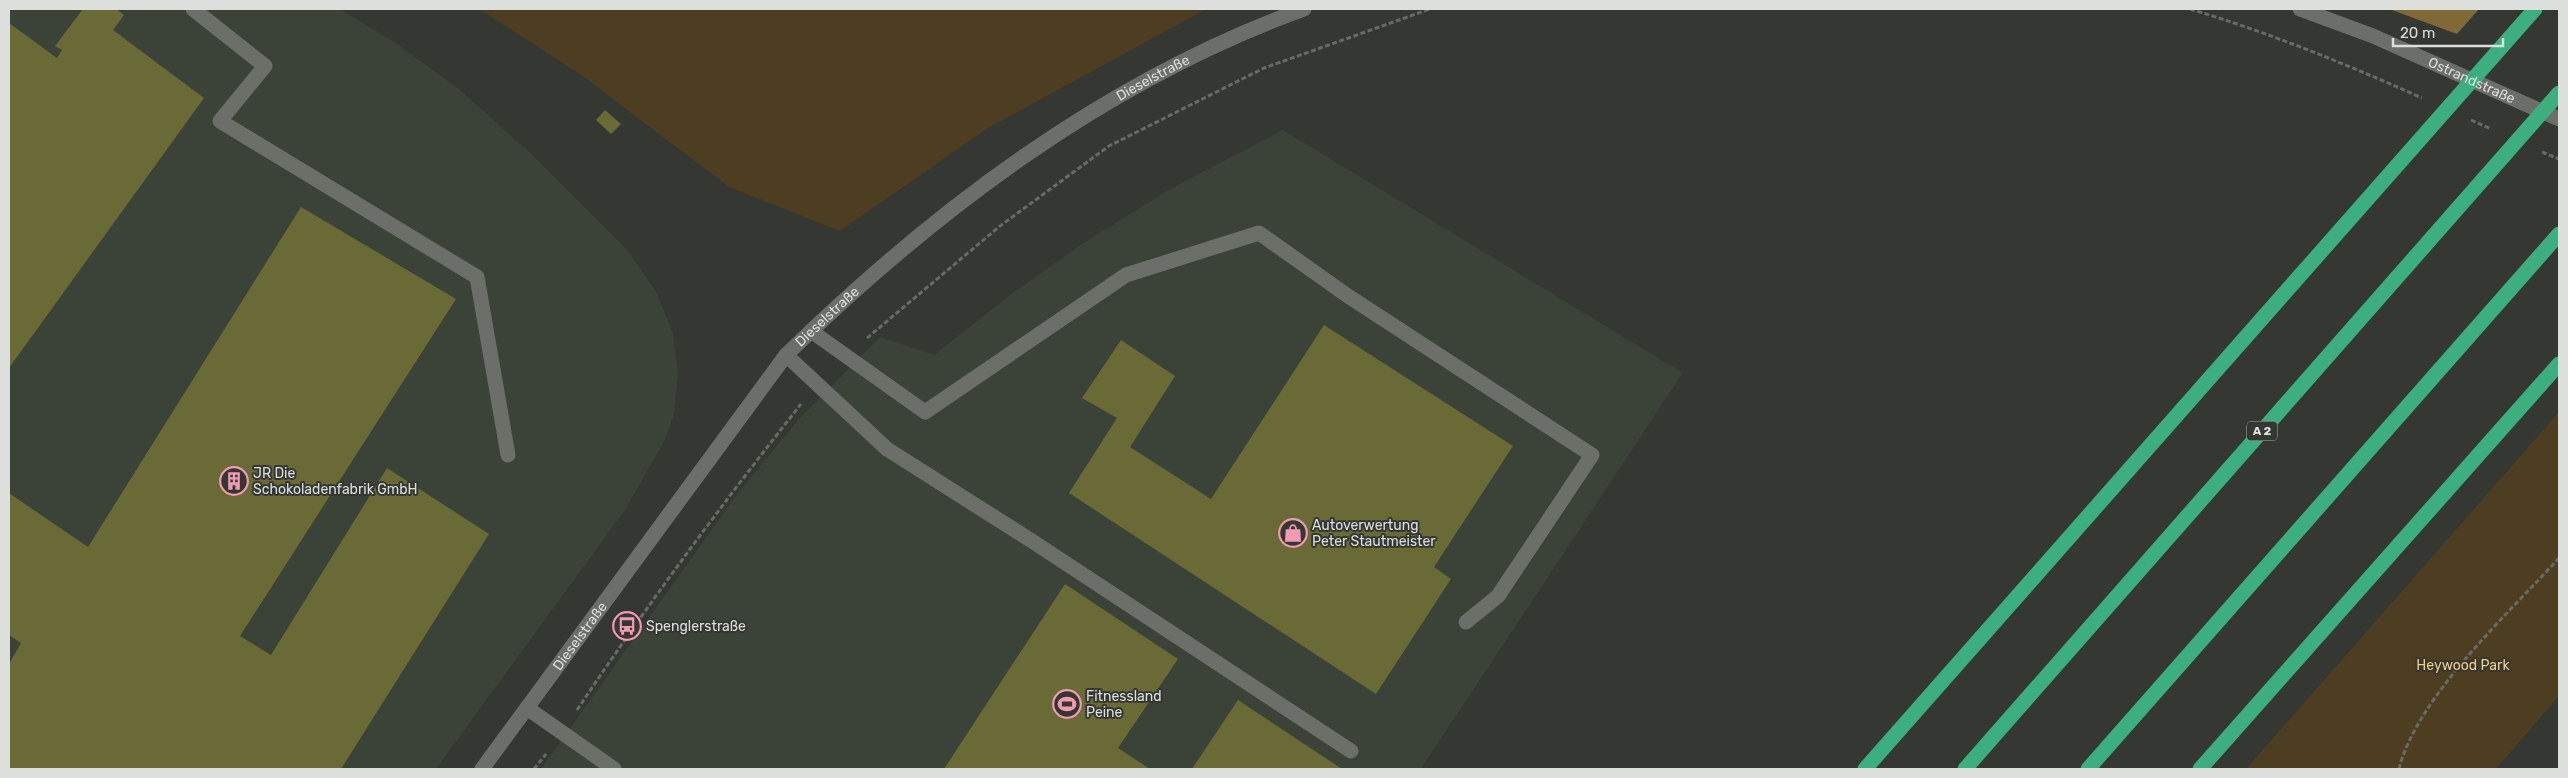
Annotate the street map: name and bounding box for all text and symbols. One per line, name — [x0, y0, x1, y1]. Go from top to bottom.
scale bar — [2393, 15, 2503, 47]
text: 20 m — [2400, 24, 2435, 42]
street label: Dieselstraße — [1113, 51, 1192, 104]
street label: Ostrandstraße — [2426, 53, 2518, 107]
street label: Dieselstraße — [792, 283, 863, 350]
road number: A 2 — [2247, 422, 2277, 441]
place label: JR Die Schokoladenfabrik GmbH — [253, 465, 417, 498]
building icon: JR Die Schokoladenfabrik GmbH — [219, 466, 249, 496]
place label: Autoverwertung Peter Stautmeister — [1312, 517, 1436, 550]
shop icon: Autoverwertung Peter Stautmeister — [1278, 518, 1308, 548]
street label: Dieselstraße — [549, 598, 611, 674]
bus stop icon: Spenglerstraße — [612, 611, 642, 641]
place label: Spenglerstraße — [646, 618, 746, 635]
park label: Heywood Park — [2416, 657, 2510, 674]
place label: Fitnessland Peine — [1086, 688, 1162, 721]
sports icon: Fitnessland Peine — [1052, 689, 1082, 719]

